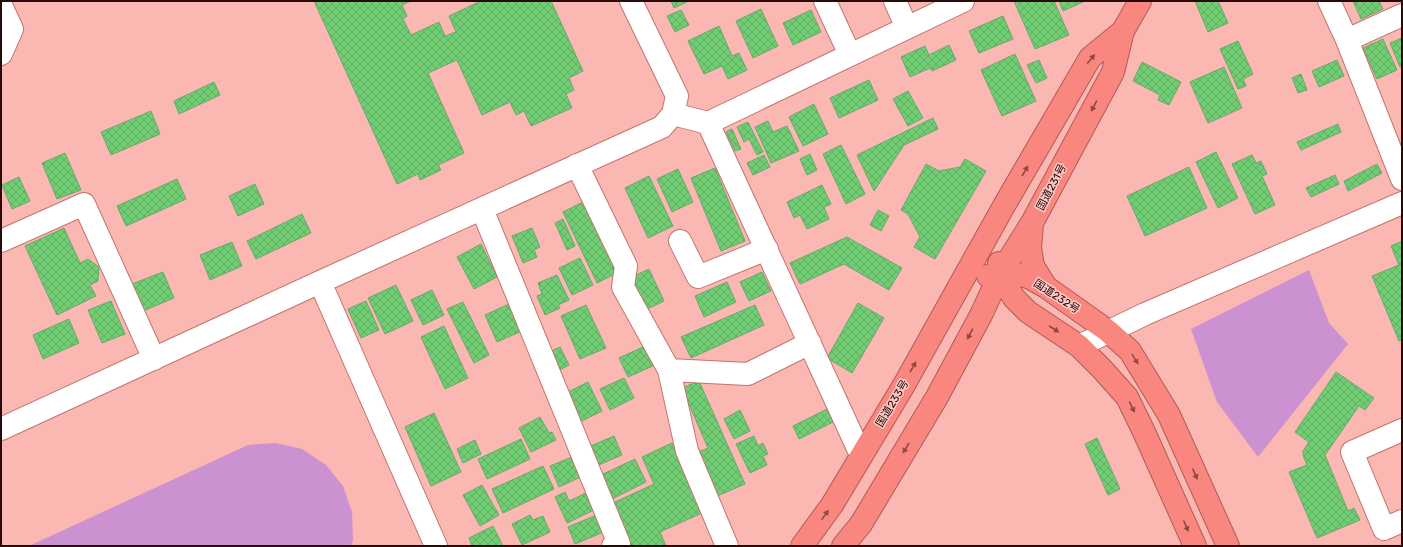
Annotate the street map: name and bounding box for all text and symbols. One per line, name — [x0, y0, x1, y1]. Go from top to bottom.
one-way arrow — [1086, 54, 1095, 64]
one-way arrow — [1091, 100, 1097, 112]
street label: 国道231号 — [1034, 162, 1069, 213]
one-way arrow — [1021, 165, 1028, 177]
street label: 国道232号 — [1031, 277, 1082, 316]
one-way arrow — [1048, 325, 1059, 333]
one-way arrow — [967, 329, 974, 340]
one-way arrow — [1131, 353, 1138, 365]
one-way arrow — [910, 361, 917, 373]
street label: 国道233号 — [873, 377, 912, 429]
one-way arrow — [1129, 402, 1135, 413]
one-way arrow — [903, 442, 910, 453]
one-way arrow — [1192, 468, 1198, 479]
one-way arrow — [821, 509, 829, 520]
one-way arrow — [1183, 520, 1189, 532]

